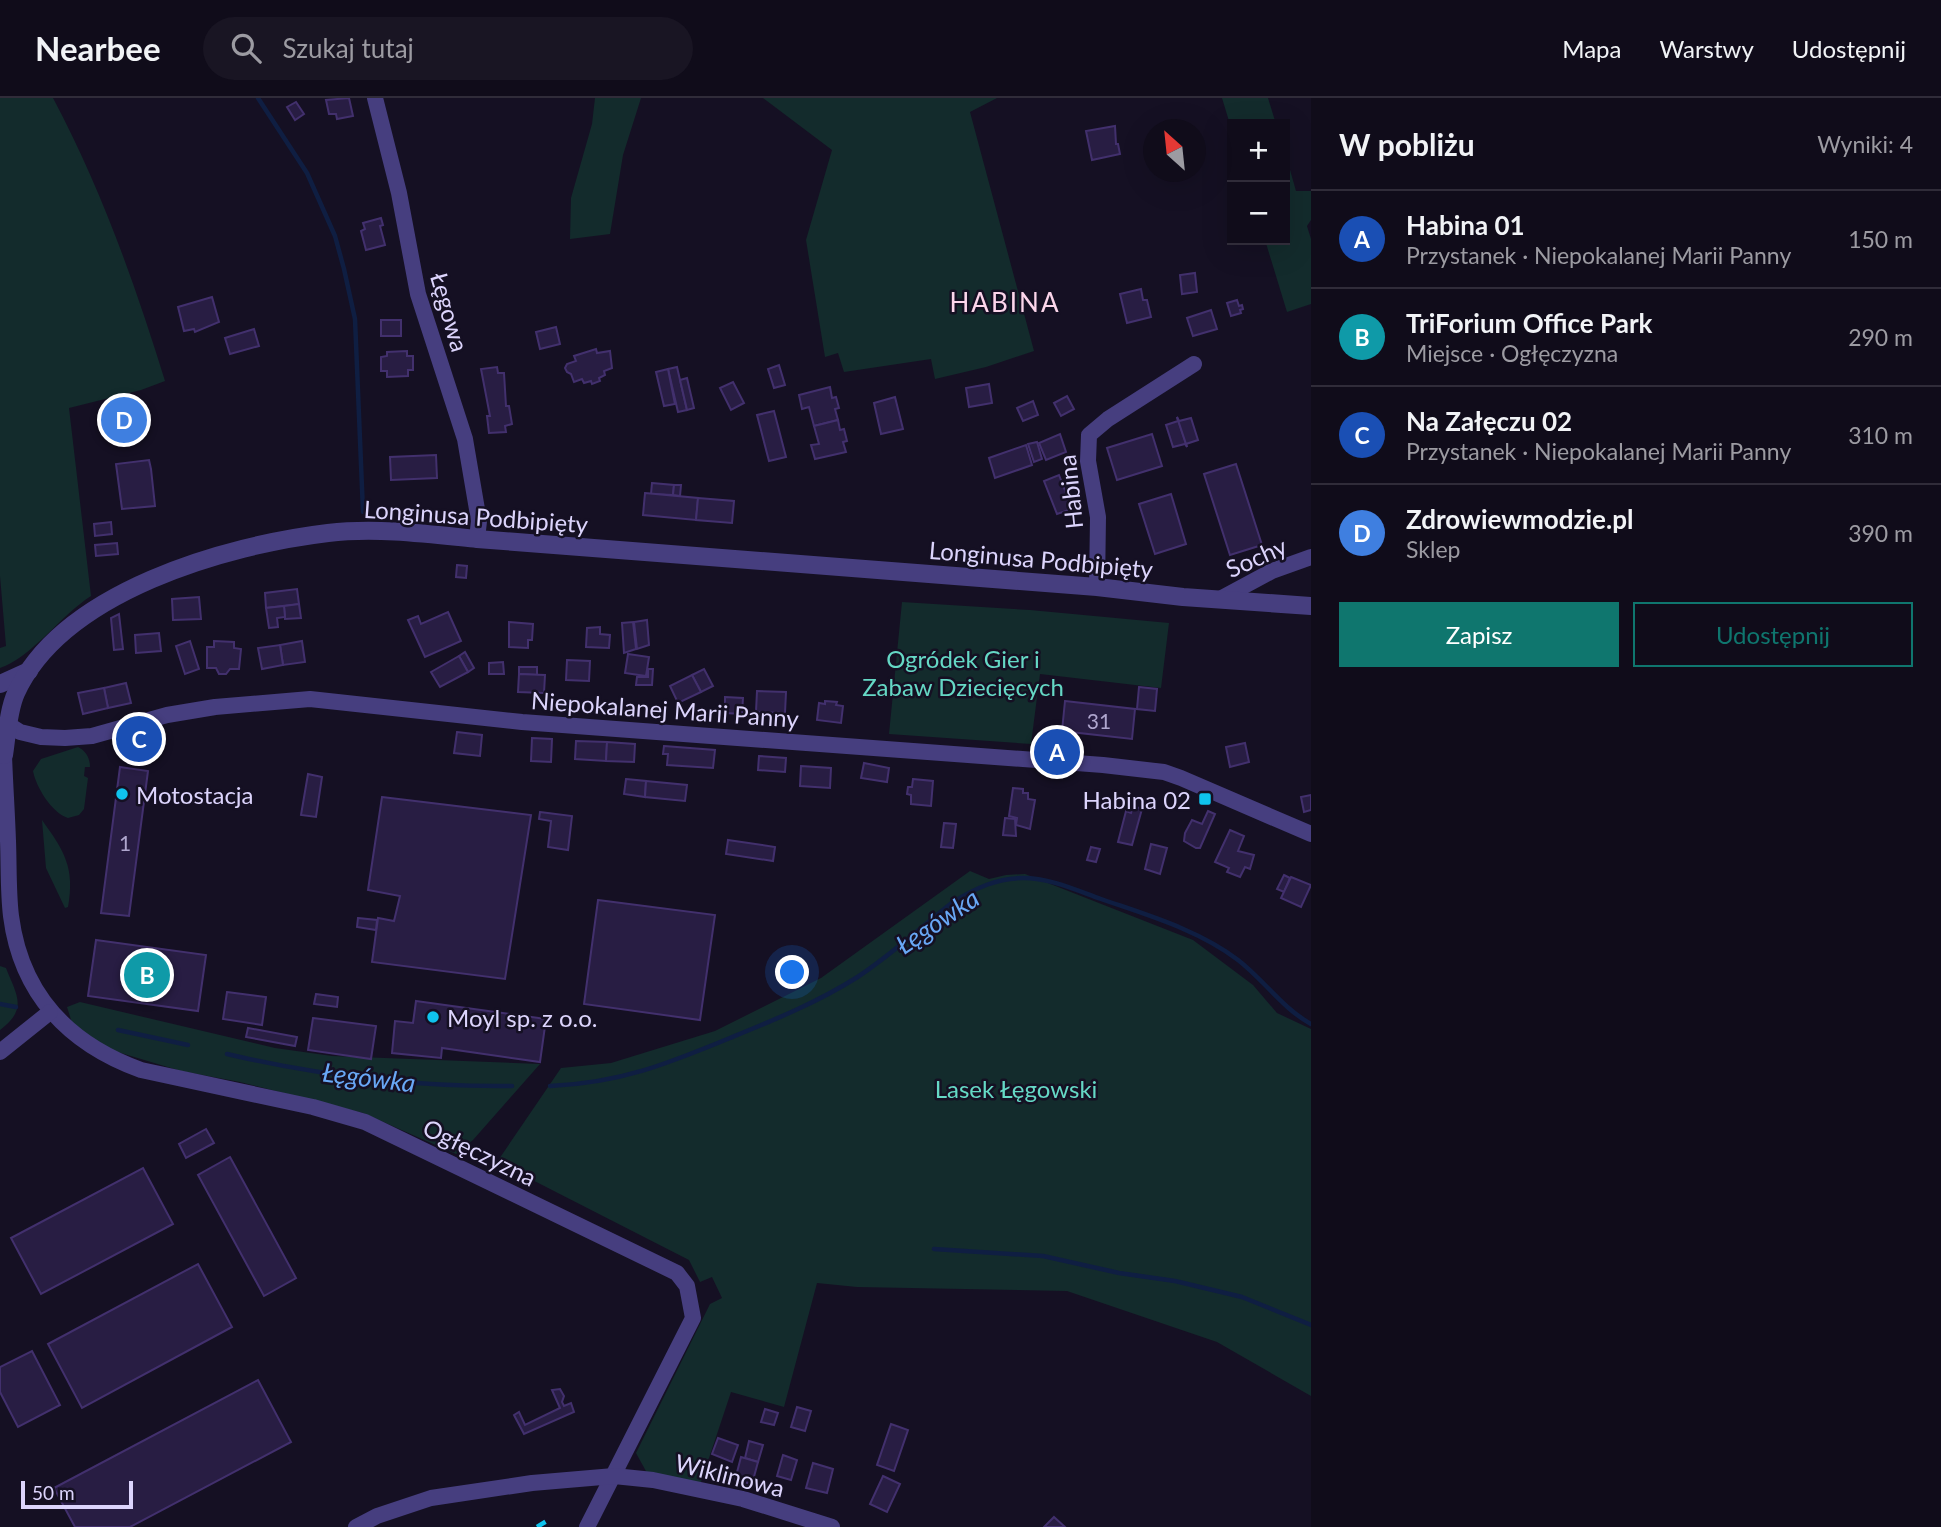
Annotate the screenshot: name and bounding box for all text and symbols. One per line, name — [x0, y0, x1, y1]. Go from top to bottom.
search box — [203, 17, 693, 80]
text: Nearbee — [35, 28, 161, 68]
icon: search — [227, 29, 265, 67]
text: Szukaj tutaj — [283, 32, 414, 64]
text: Mapa — [1562, 34, 1621, 63]
text: Warstwy — [1659, 34, 1754, 63]
text: Udostępnij — [1792, 34, 1906, 63]
north arrow — [1143, 119, 1206, 182]
map controls — [1227, 119, 1290, 245]
button: + — [1227, 119, 1290, 182]
text: W pobliżu — [1339, 126, 1475, 162]
text: Wyniki: 4 — [1817, 130, 1913, 158]
button: − — [1227, 182, 1290, 245]
text: Habina 01 — [1406, 209, 1525, 241]
text: A — [1354, 225, 1370, 253]
text: 150 m — [1848, 225, 1913, 253]
text: Przystanek · Niepokalanej Marii Panny — [1406, 241, 1791, 269]
street label: Łęgowa — [425, 269, 475, 355]
district label: HABINA — [950, 286, 1061, 318]
text: TriForium Office Park — [1406, 307, 1653, 339]
text: B — [1354, 323, 1370, 351]
text: 290 m — [1848, 323, 1913, 351]
text: Miejsce · Ogłęczyzna — [1406, 339, 1618, 367]
pin: D — [101, 394, 147, 446]
text: Na Załęczu 02 — [1406, 405, 1572, 437]
text: C — [1354, 421, 1370, 449]
text: 310 m — [1848, 421, 1913, 449]
text: Przystanek · Niepokalanej Marii Panny — [1406, 437, 1791, 465]
street label: Habina — [1052, 453, 1088, 531]
street label: Longinusa Podbipięty — [363, 494, 590, 538]
text: Zdrowiewmodzie.pl — [1406, 503, 1633, 535]
text: D — [1353, 519, 1371, 547]
text: 390 m — [1848, 519, 1913, 547]
street label: Sochy — [1221, 531, 1291, 583]
street label: Longinusa Podbipięty — [928, 535, 1155, 583]
text: Sklep — [1406, 535, 1460, 563]
button: Zapisz — [1339, 602, 1619, 667]
button: Udostępnij — [1633, 602, 1913, 667]
park label: Ogródek Gier i Zabaw Dziecięcych — [862, 644, 1064, 701]
street label: Niepokalanej Marii Panny — [530, 685, 800, 733]
house number: 31 — [1087, 708, 1111, 733]
pin: C — [116, 713, 162, 765]
pin: A — [1034, 726, 1080, 778]
place label: Motostacja — [136, 780, 254, 809]
place label: Habina 02 — [1083, 785, 1191, 814]
marker: Motostacja — [114, 786, 130, 802]
marker: Habina 02 — [1197, 791, 1213, 807]
house number: 1 — [119, 830, 131, 855]
water label: Łęgówka — [889, 882, 985, 960]
pin: B — [124, 949, 170, 1001]
your location — [775, 955, 809, 989]
place label: Moyl sp. z o.o. — [447, 1003, 598, 1032]
marker: Moyl sp. z o.o. — [425, 1009, 441, 1025]
water label: Łęgówka — [321, 1055, 417, 1099]
park label: Lasek Łęgowski — [935, 1074, 1097, 1103]
street label: Ogłęczyzna — [419, 1112, 541, 1192]
street label: Wiklinowa — [672, 1447, 788, 1503]
scale bar — [21, 1478, 133, 1510]
text: 50 m — [32, 1481, 75, 1504]

